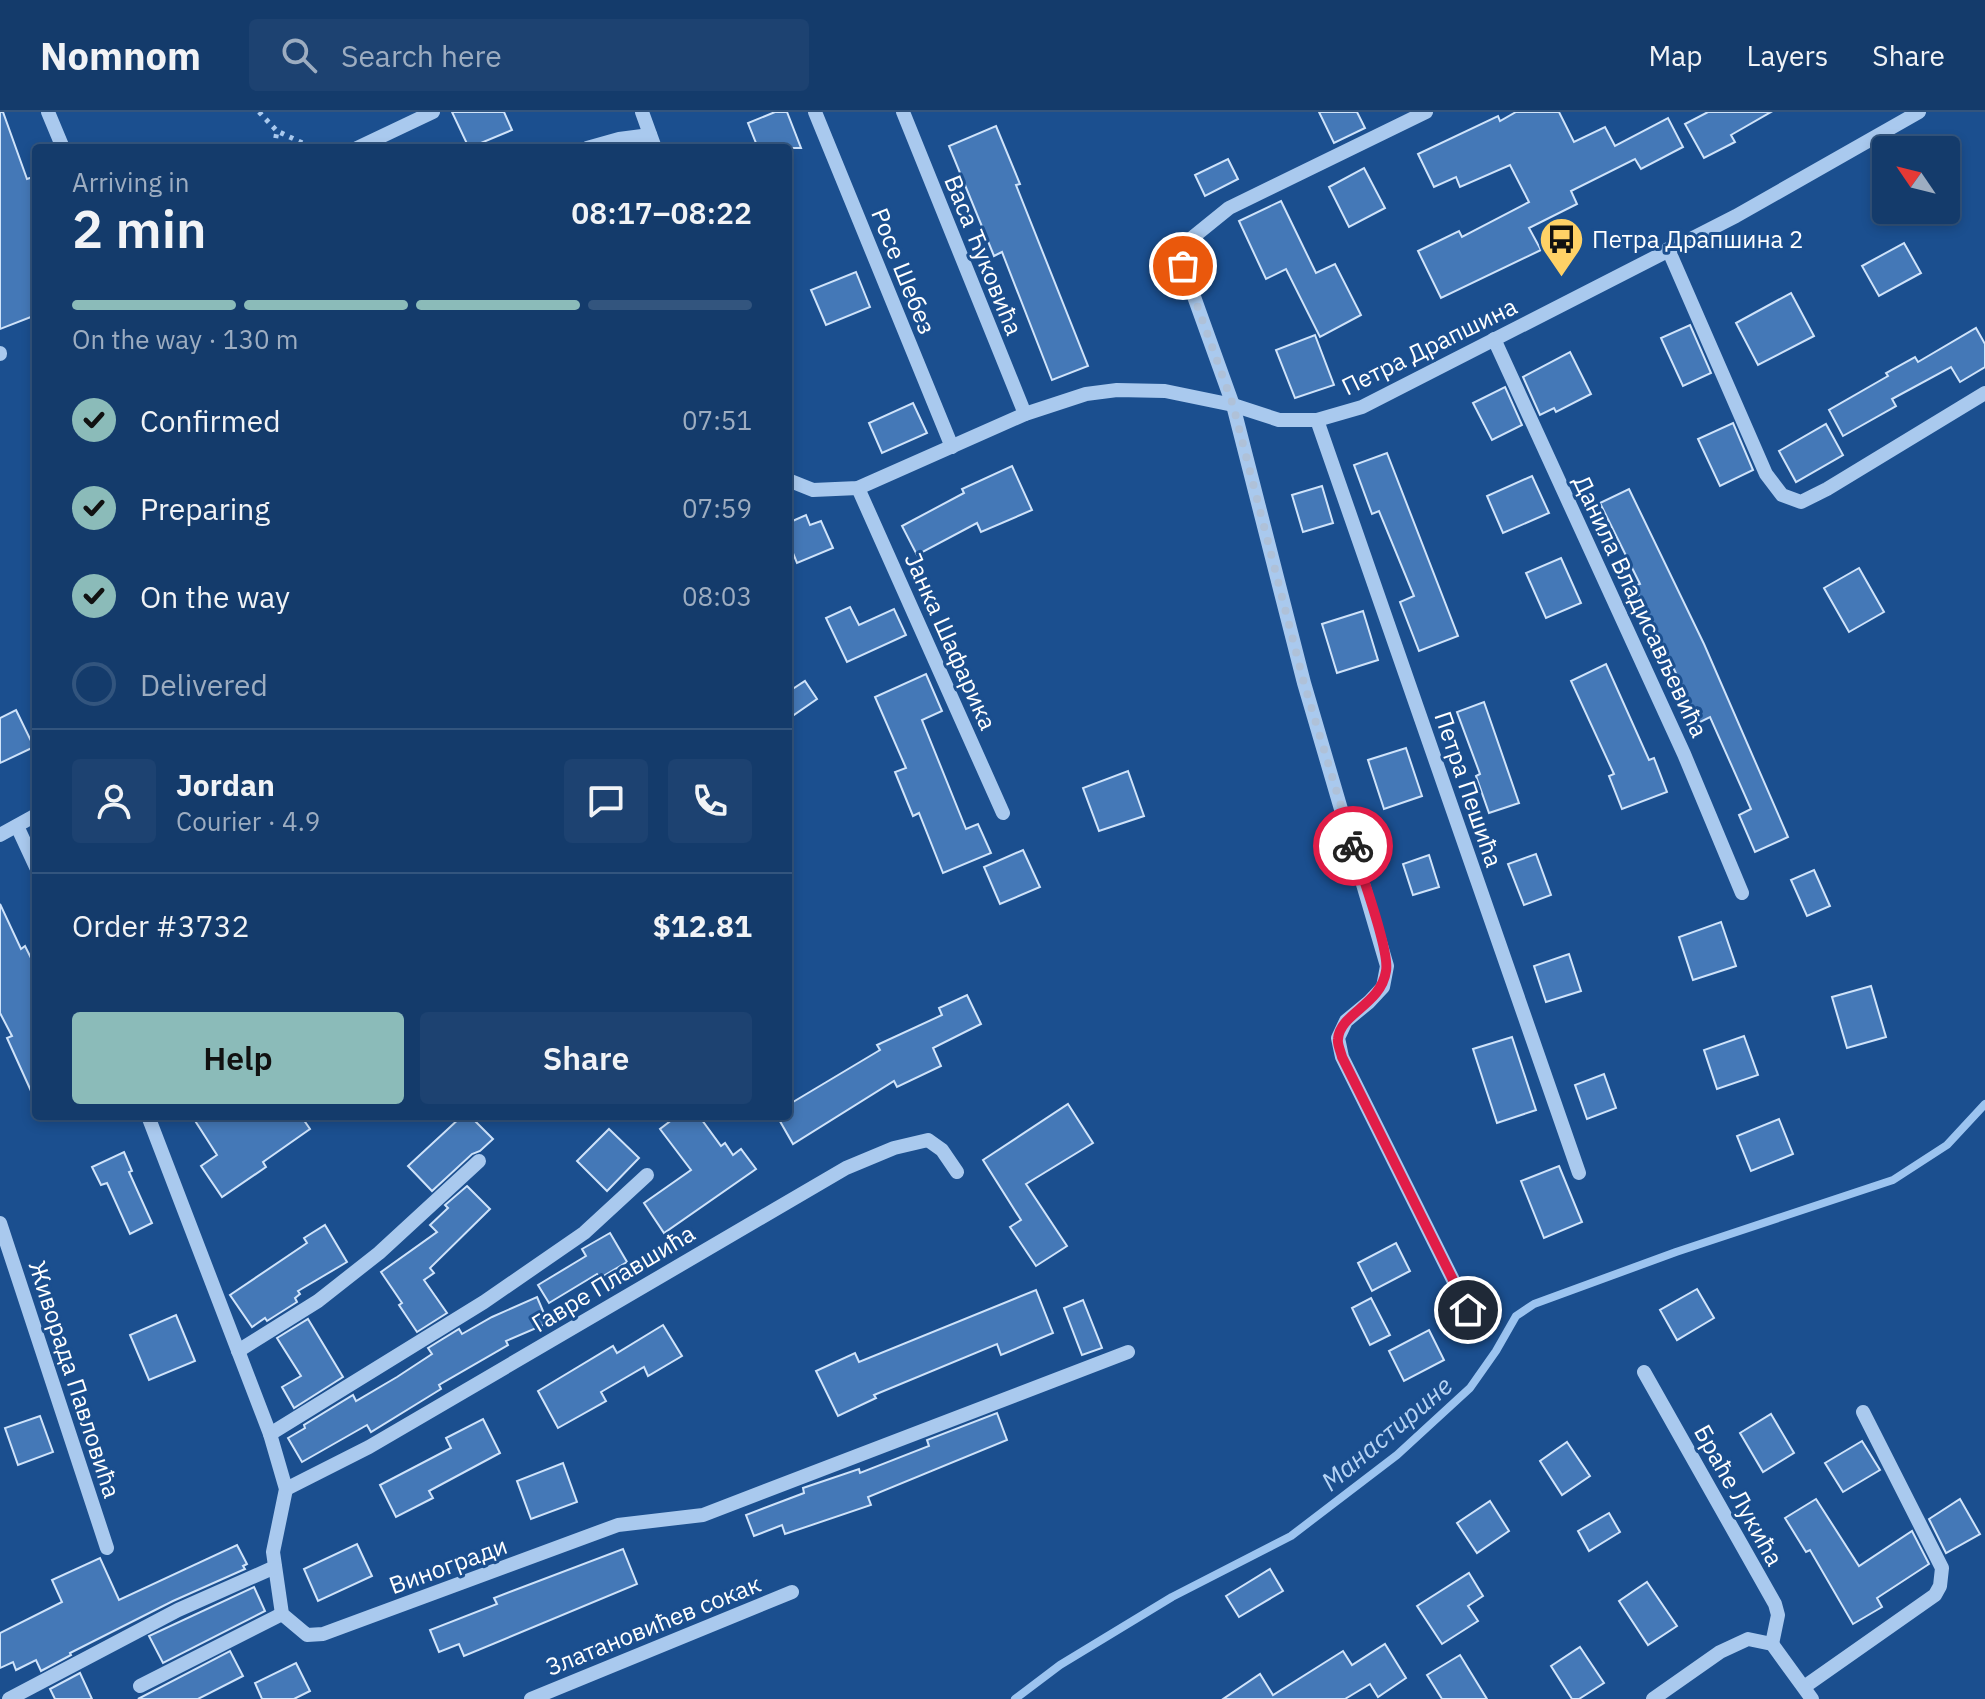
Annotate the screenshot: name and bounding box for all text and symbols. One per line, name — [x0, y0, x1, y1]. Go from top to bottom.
search box — [249, 19, 809, 91]
text: Nomnom — [40, 31, 201, 80]
icon: search — [277, 33, 321, 77]
text: Search here — [341, 36, 502, 75]
text: Map — [1648, 37, 1702, 74]
text: Layers — [1746, 37, 1828, 74]
text: Share — [1872, 37, 1945, 74]
north arrow — [1872, 136, 1960, 224]
map controls — [1872, 136, 1960, 224]
text: Arriving in — [72, 165, 189, 199]
street label: Васа Ћуковића — [937, 170, 1031, 340]
text: 08:17–08:22 — [571, 193, 752, 232]
text: 2 min — [72, 195, 207, 262]
street label: Росе Шебез — [864, 203, 944, 339]
bus stop icon: Петра Драпшина 2 — [1537, 215, 1585, 278]
place label: Петра Драпшина 2 — [1592, 223, 1803, 255]
pin — [1149, 232, 1217, 300]
icon: bag — [1161, 244, 1205, 288]
street label: Петра Драпшина — [1336, 290, 1522, 402]
text: On the way · 130 m — [72, 322, 298, 356]
icon: check — [72, 398, 116, 442]
text: Confirmed — [140, 401, 281, 440]
text: 07:51 — [682, 403, 752, 437]
street label: Данила Владисављевића — [1566, 470, 1716, 743]
icon: check — [72, 486, 116, 530]
text: Preparing — [140, 489, 270, 528]
text: 07:59 — [682, 491, 752, 525]
street label: Јанка Шафарика — [898, 547, 1005, 735]
icon: check — [72, 574, 116, 618]
text: On the way — [140, 577, 290, 616]
text: 08:03 — [682, 579, 752, 613]
text: Delivered — [140, 665, 268, 704]
street label: Петра Пешића — [1427, 707, 1511, 871]
button: person — [72, 759, 156, 843]
button: chat — [564, 759, 648, 843]
button: phone — [668, 759, 752, 843]
text: Jordan — [176, 765, 275, 804]
text: Courier · 4.9 — [176, 804, 320, 838]
courier — [1313, 806, 1393, 886]
icon: bike — [1331, 824, 1375, 868]
text: Order #3732 — [72, 906, 249, 945]
text: $12.81 — [653, 906, 752, 945]
button: Help — [72, 1012, 404, 1104]
button: Share — [420, 1012, 752, 1104]
street label: Гавре Плавшића — [525, 1217, 701, 1339]
street label: Живорада Павловића — [21, 1256, 129, 1502]
pin — [1434, 1276, 1502, 1344]
icon: home — [1446, 1288, 1490, 1332]
water label: Манастирине — [1313, 1368, 1459, 1498]
street label: Браће Лукића — [1687, 1419, 1791, 1571]
street label: Виногради — [384, 1529, 512, 1601]
street label: Златановићев сокак — [541, 1567, 765, 1683]

